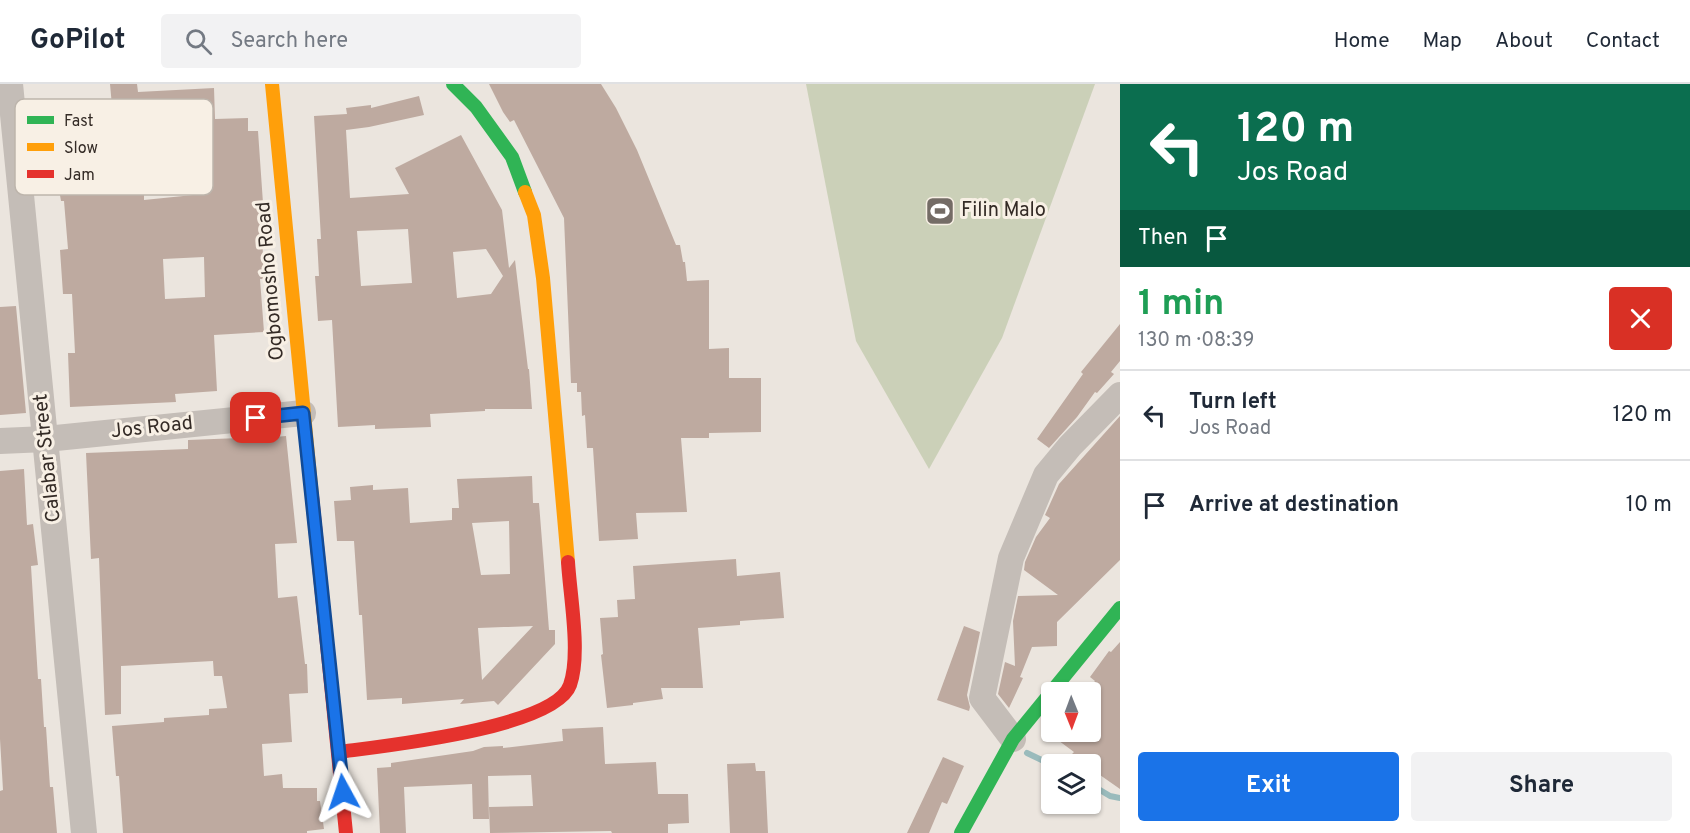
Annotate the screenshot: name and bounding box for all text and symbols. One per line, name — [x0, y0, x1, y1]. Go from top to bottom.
search box — [161, 14, 581, 68]
text: GoPilot — [30, 23, 125, 59]
icon: search — [182, 25, 215, 58]
text: Search here — [230, 28, 348, 55]
text: Home — [1334, 28, 1390, 55]
text: Map — [1423, 28, 1462, 55]
text: About — [1495, 28, 1553, 55]
text: Contact — [1586, 28, 1660, 55]
legend — [15, 99, 213, 195]
text: 120 m — [1237, 104, 1354, 157]
icon: left — [1138, 108, 1216, 186]
text: Fast — [64, 112, 94, 132]
text: Slow — [64, 139, 98, 159]
text: Jos Road — [1237, 156, 1348, 190]
text: Jam — [64, 166, 95, 186]
sports icon: Filin Malo — [924, 195, 956, 227]
place label: Filin Malo — [961, 198, 1046, 224]
street label: Ogbomosho Road — [251, 200, 291, 362]
icon: arrive — [1200, 222, 1233, 255]
text: Then — [1138, 225, 1188, 252]
text: 1 min — [1138, 282, 1224, 328]
button: close — [1609, 287, 1672, 350]
text: 130 m · 08:39 — [1138, 328, 1254, 354]
text: Turn left — [1189, 389, 1277, 416]
street label: Calabar Street — [28, 392, 68, 524]
pin — [230, 392, 281, 443]
icon: left — [1138, 399, 1171, 432]
icon: arrive — [239, 401, 272, 434]
text: 120 m — [1612, 402, 1672, 429]
street label: Jos Road — [110, 411, 194, 445]
text: Jos Road — [1189, 416, 1271, 442]
icon: arrive — [1138, 489, 1171, 522]
text: Arrive at destination — [1189, 492, 1399, 519]
text: 10 m — [1626, 492, 1672, 519]
north arrow — [1041, 682, 1101, 742]
map controls — [1041, 682, 1101, 814]
button: Exit — [1138, 752, 1399, 821]
button: Share — [1411, 752, 1672, 821]
button: layers — [1041, 754, 1101, 814]
position arrow — [311, 760, 375, 824]

